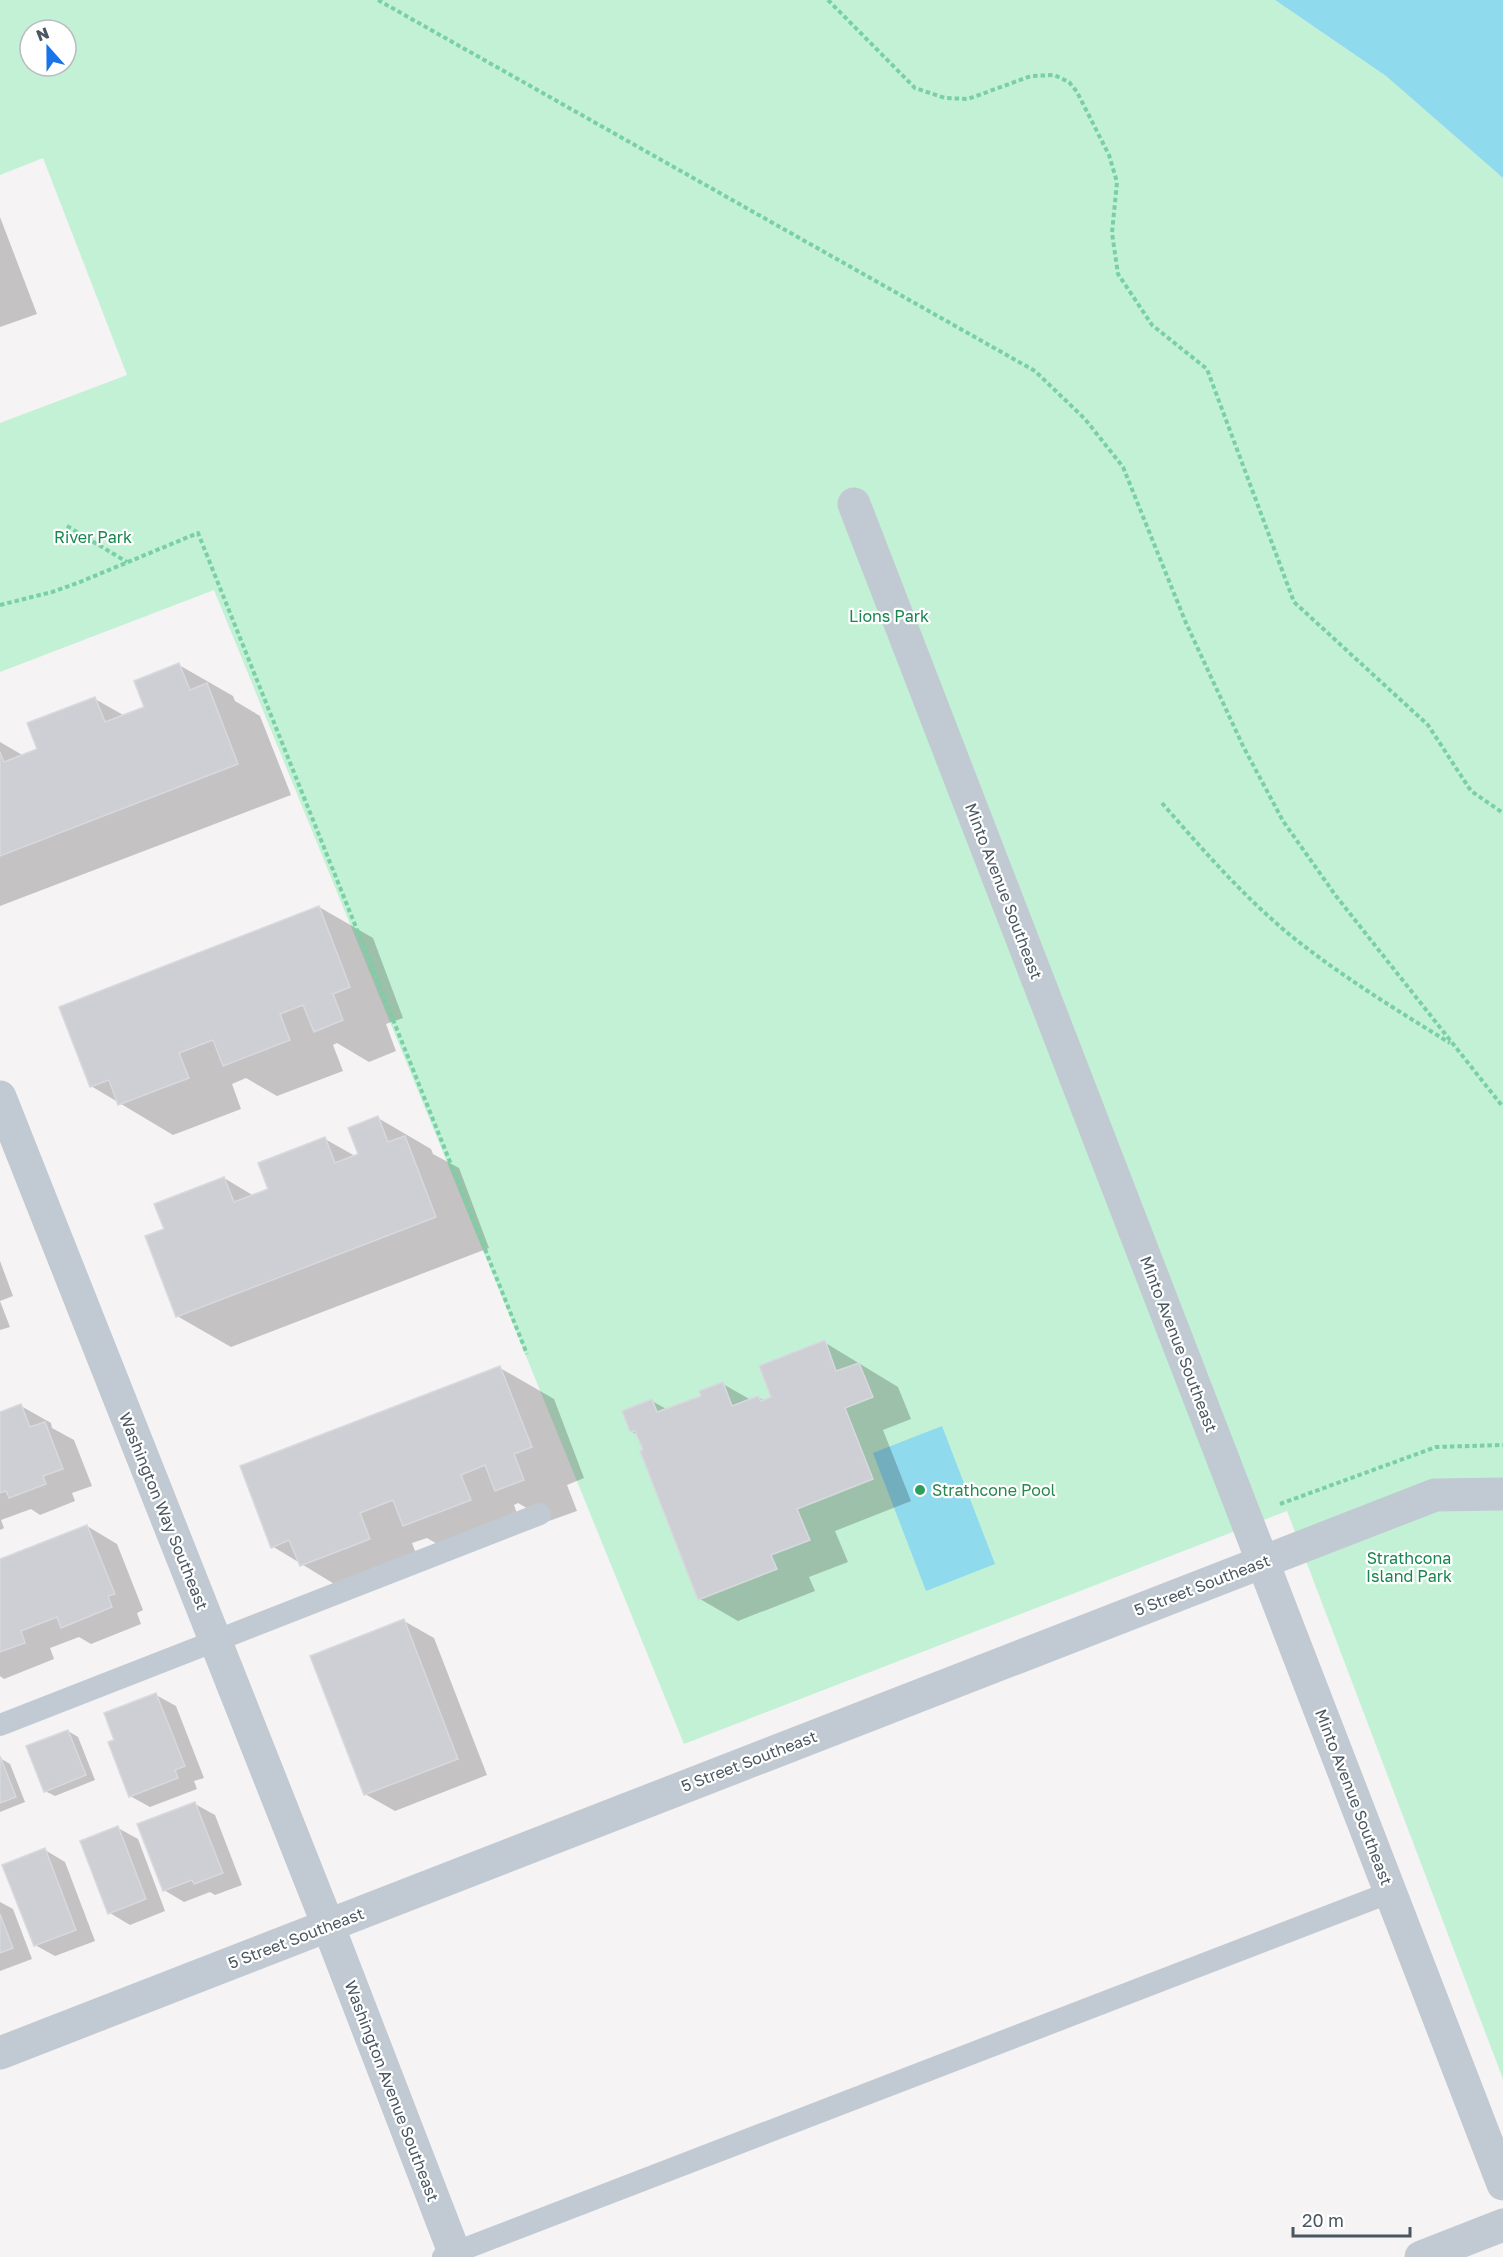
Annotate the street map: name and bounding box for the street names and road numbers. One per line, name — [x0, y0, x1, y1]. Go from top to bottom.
street label: Minto Avenue Southeast — [961, 800, 1047, 982]
street label: Minto Avenue Southeast — [1136, 1253, 1222, 1435]
street label: Washington Way Southeast — [115, 1409, 213, 1613]
street label: 5 Street Southeast — [1131, 1550, 1273, 1620]
street label: Minto Avenue Southeast — [1311, 1706, 1397, 1888]
street label: 5 Street Southeast — [678, 1726, 820, 1796]
street label: 5 Street Southeast — [225, 1903, 367, 1973]
street label: Washington Avenue Southeast — [340, 1978, 444, 2204]

